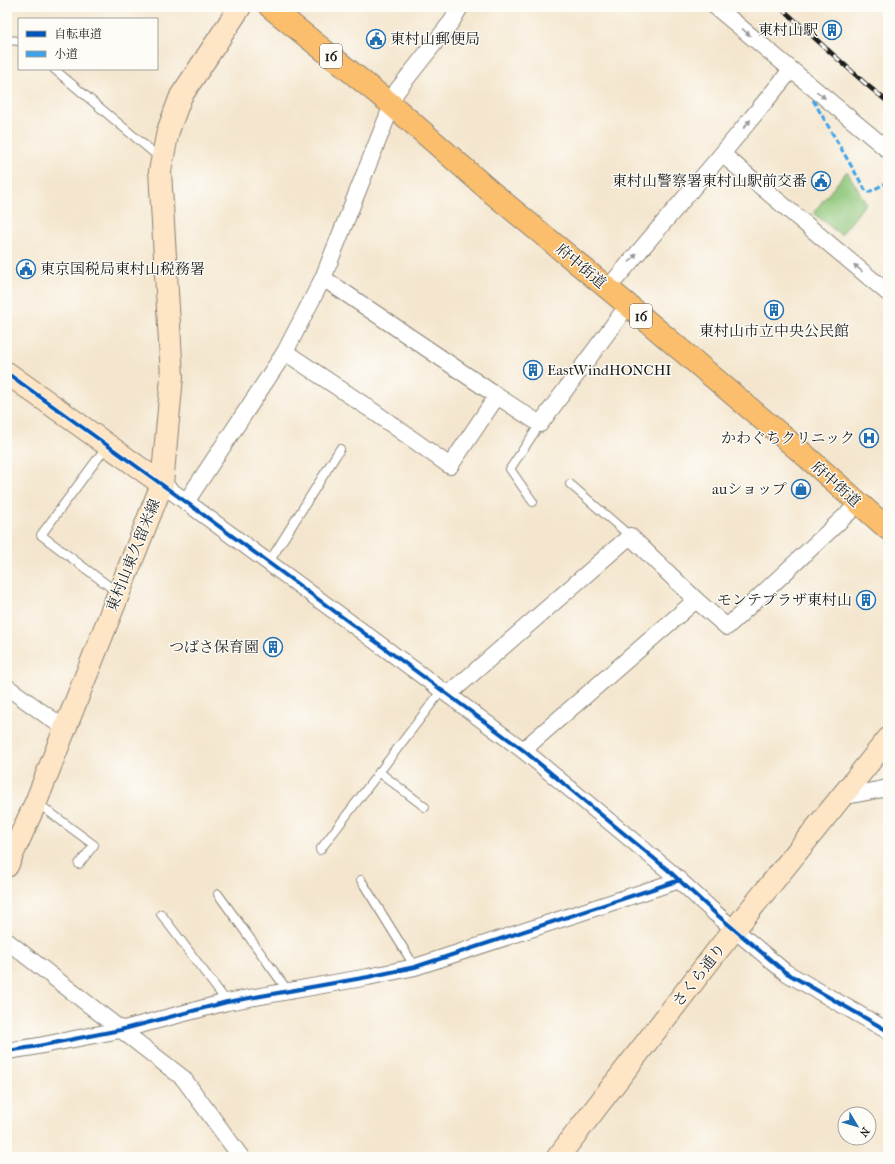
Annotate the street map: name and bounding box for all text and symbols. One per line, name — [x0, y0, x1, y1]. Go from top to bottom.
legend — [18, 18, 158, 70]
building icon: 東村山駅 — [821, 19, 843, 41]
place label: 東村山駅 — [758, 21, 818, 39]
text: 自転車道 — [54, 27, 102, 41]
public building icon: 東村山郵便局 — [365, 28, 387, 50]
one-way arrow — [740, 28, 751, 37]
place label: 東村山郵便局 — [390, 30, 480, 48]
road number: 16 — [320, 44, 342, 68]
text: 小道 — [54, 47, 78, 61]
one-way arrow — [816, 90, 826, 99]
one-way arrow — [743, 119, 751, 129]
public building icon: 東村山警察署東村山駅前交番 — [810, 170, 832, 192]
place label: 東村山警察署東村山駅前交番 — [612, 172, 807, 190]
street label: 府中街道 — [552, 240, 610, 292]
one-way arrow — [629, 253, 638, 264]
public building icon: 東京国税局東村山税務署 — [15, 258, 37, 280]
place label: 東京国税局東村山税務署 — [40, 260, 205, 278]
one-way arrow — [853, 264, 864, 273]
building icon: 東村山市立中央公民館 — [763, 299, 785, 321]
road number: 16 — [630, 304, 652, 328]
place label: 東村山市立中央公民館 — [699, 322, 849, 340]
building icon: EastWindHONCHI — [522, 359, 544, 381]
place label: EastWindHONCHI — [547, 361, 672, 379]
hospital icon: かわぐちクリニック — [858, 427, 880, 449]
place label: かわぐちクリニック — [721, 429, 855, 447]
street label: 府中街道 — [808, 457, 864, 511]
shop icon: auショップ — [790, 478, 812, 500]
place label: auショップ — [712, 480, 787, 498]
street label: 東村山東久留米線 — [102, 496, 164, 614]
building icon: モンテプラザ東村山 — [855, 589, 877, 611]
place label: モンテプラザ東村山 — [717, 591, 852, 609]
building icon: つばさ保育園 — [262, 636, 284, 658]
place label: つばさ保育園 — [169, 638, 259, 656]
street label: さくら通り — [669, 940, 729, 1010]
north arrow — [837, 1106, 877, 1146]
text: N — [856, 1125, 872, 1140]

